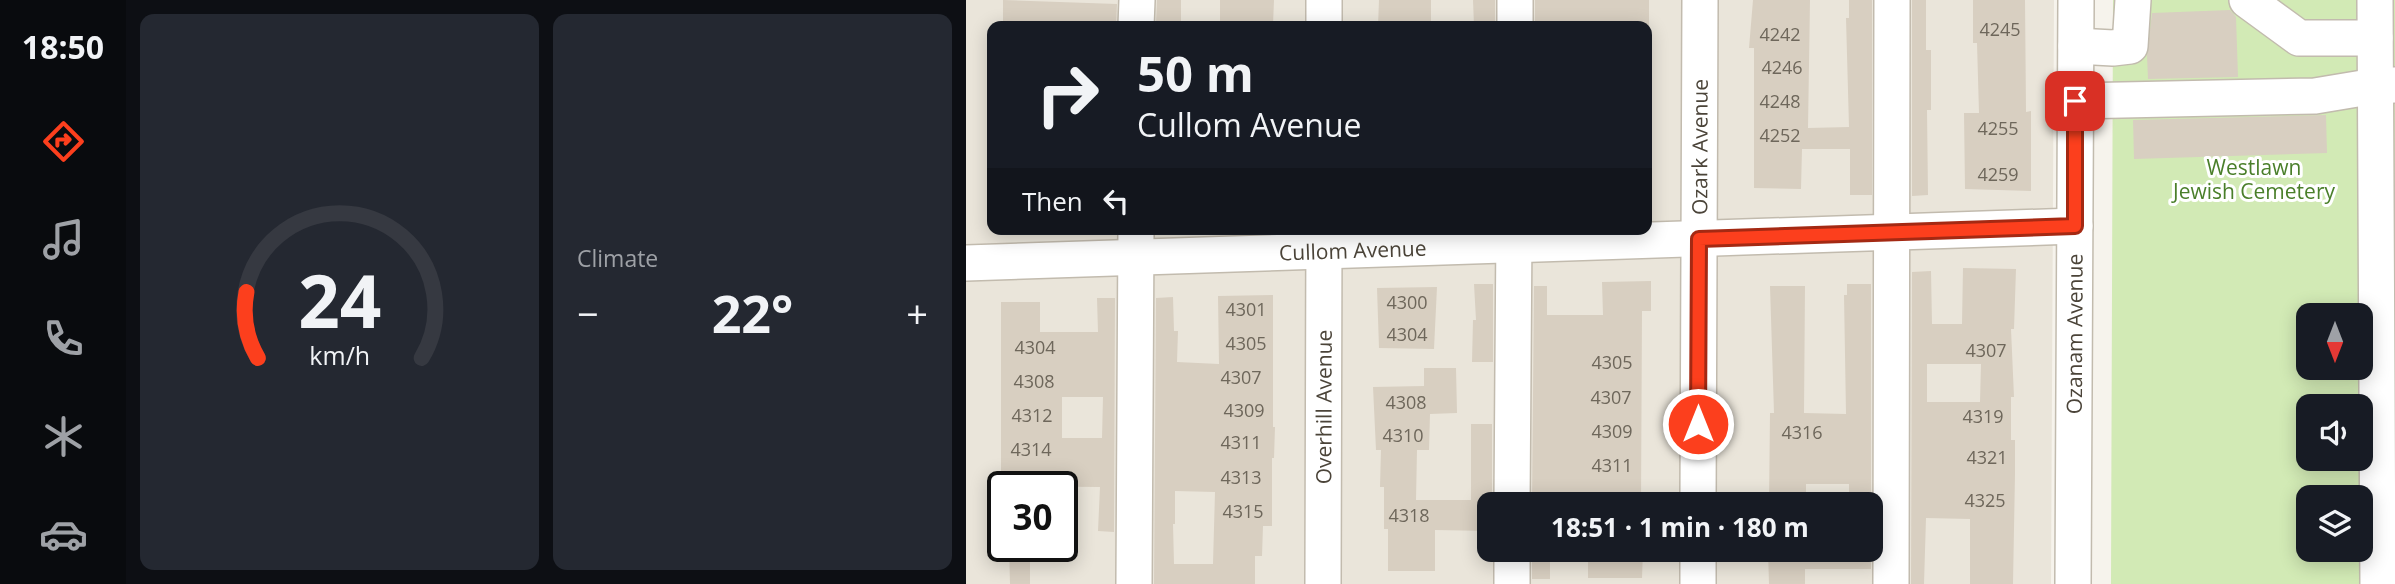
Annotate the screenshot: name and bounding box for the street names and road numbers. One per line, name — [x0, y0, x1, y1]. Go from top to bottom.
street label: Ozark Avenue — [1685, 79, 1714, 215]
street label: Cullom Avenue — [1279, 234, 1427, 267]
street label: Ozanam Avenue — [2060, 254, 2089, 414]
street label: Overhill Avenue — [1309, 330, 1338, 484]

